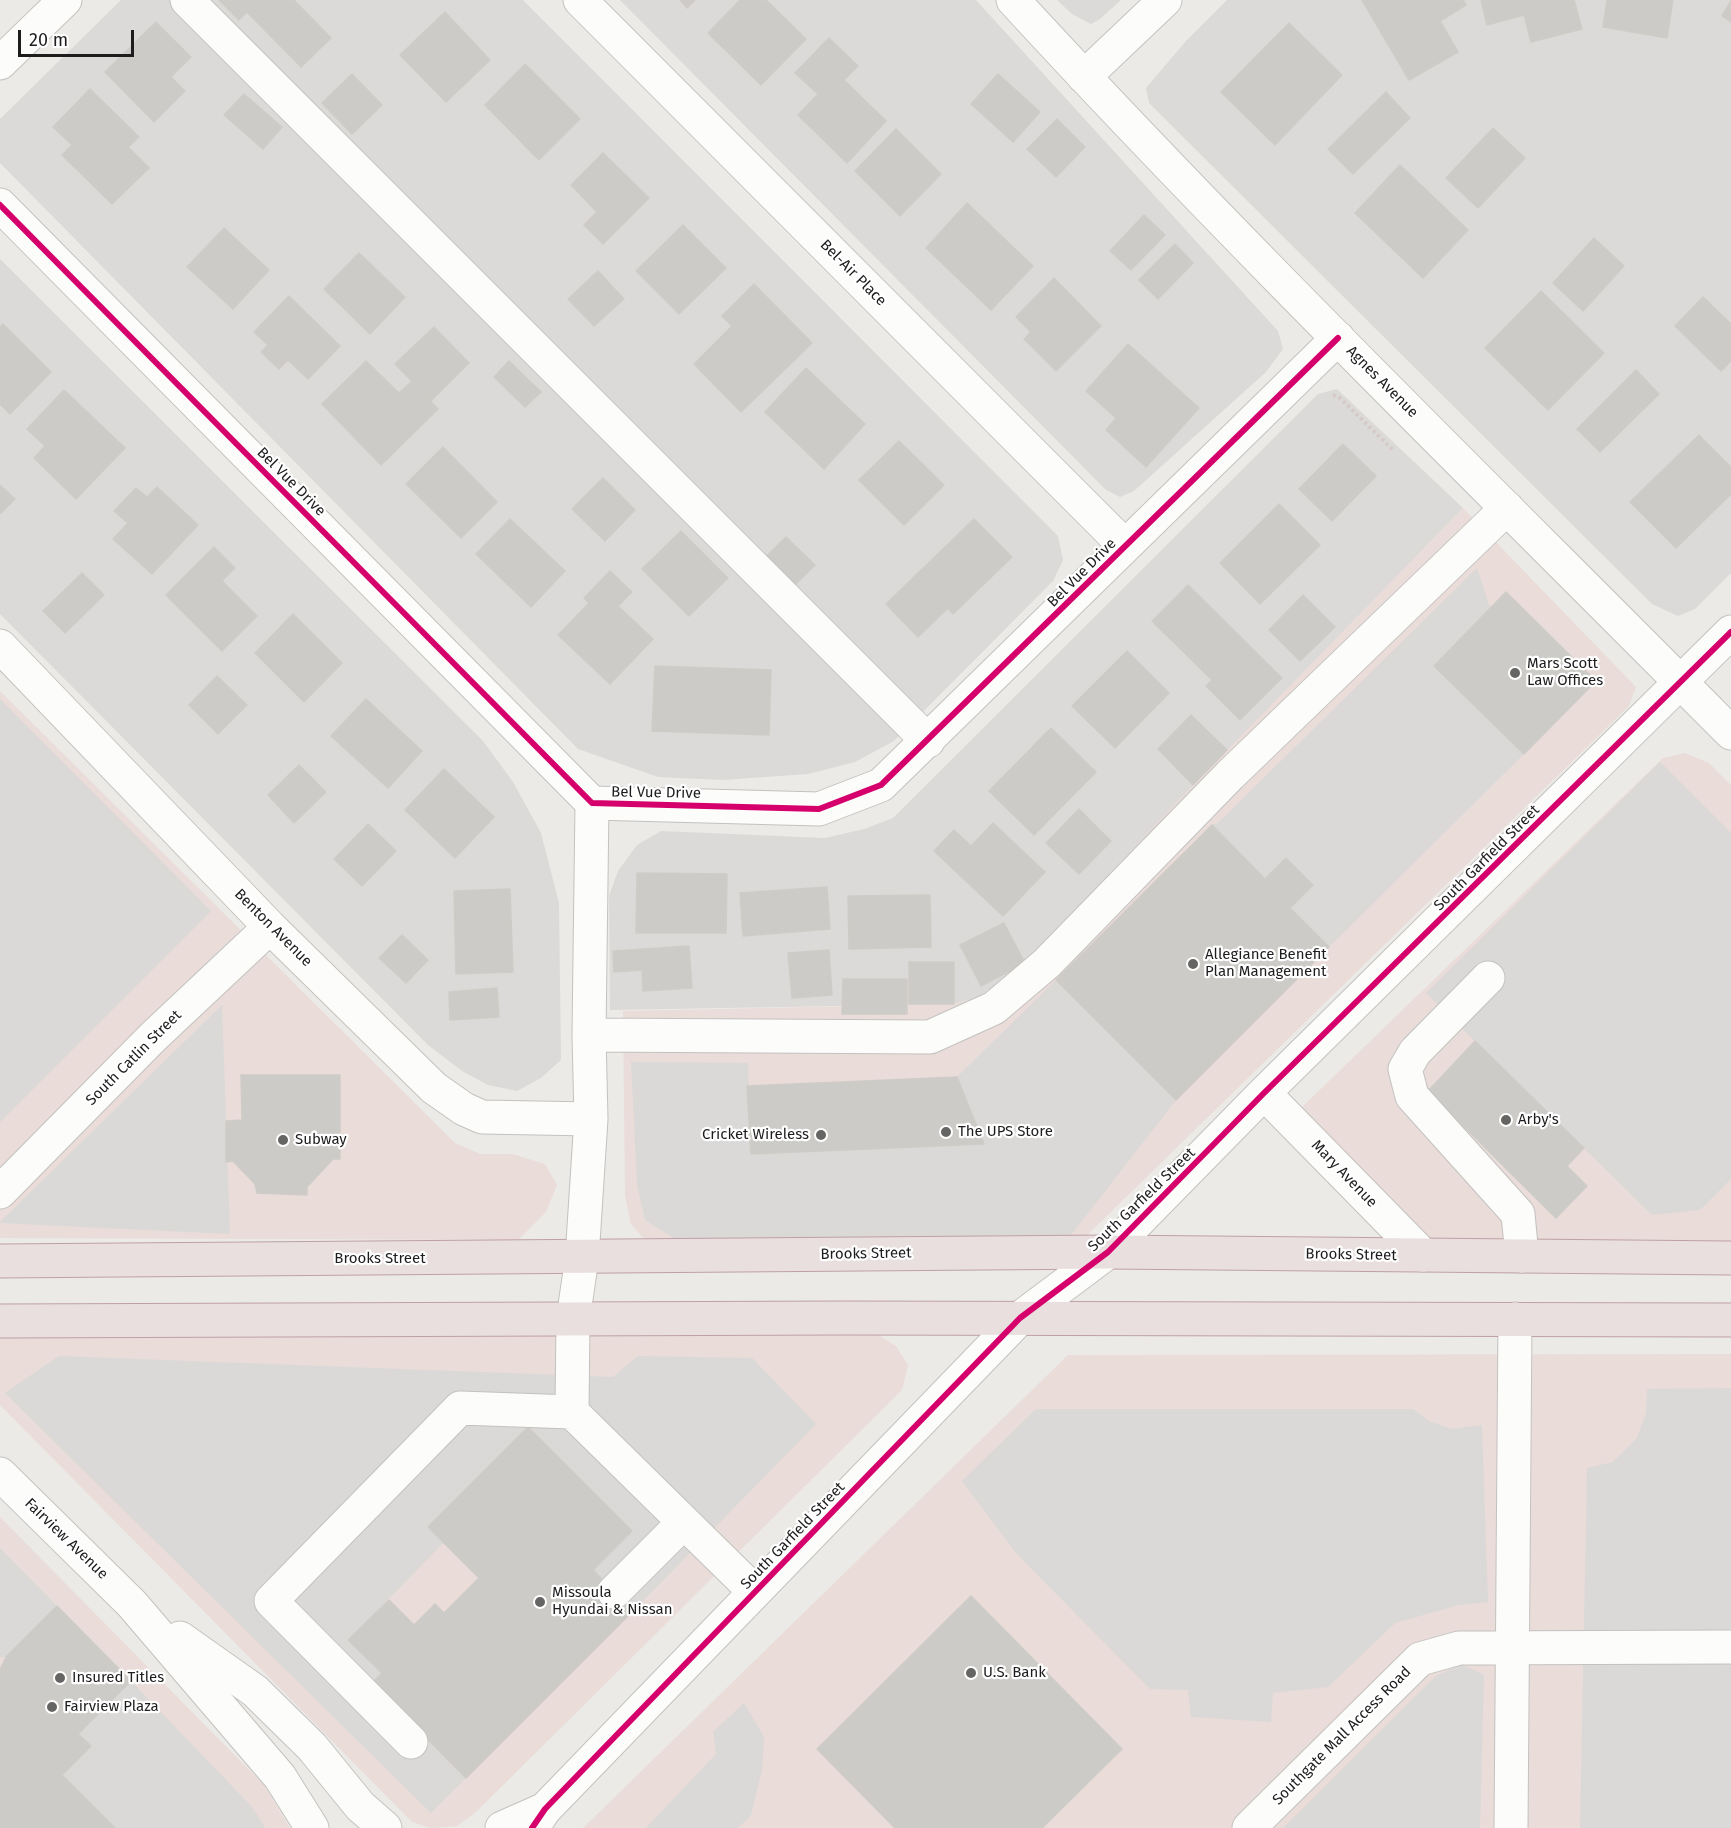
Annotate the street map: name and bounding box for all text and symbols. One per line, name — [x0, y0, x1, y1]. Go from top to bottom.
scale bar — [21, 18, 136, 56]
text: 20 m — [29, 29, 68, 51]
street label: Bel-Air Place — [816, 236, 890, 310]
street label: Agnes Avenue — [1342, 342, 1422, 422]
street label: Bel Vue Drive — [253, 444, 329, 520]
street label: Bel Vue Drive — [1044, 535, 1120, 611]
place label: Mars Scott Law Offices — [1527, 655, 1603, 690]
marker: Mars Scott Law Offices — [1508, 666, 1522, 680]
street label: Bel Vue Drive — [611, 783, 701, 803]
street label: South Garfield Street — [1430, 801, 1544, 915]
street label: Benton Avenue — [230, 885, 316, 971]
place label: Allegiance Benefit Plan Management — [1205, 946, 1327, 981]
marker: Allegiance Benefit Plan Management — [1186, 957, 1200, 971]
street label: South Catlin Street — [83, 1007, 185, 1109]
place label: Arby's — [1518, 1111, 1559, 1129]
marker: Arby's — [1499, 1113, 1513, 1127]
place label: The UPS Store — [958, 1123, 1053, 1141]
marker: The UPS Store — [939, 1125, 953, 1139]
place label: Cricket Wireless — [702, 1126, 809, 1144]
marker: Cricket Wireless — [814, 1128, 828, 1142]
place label: Subway — [295, 1131, 347, 1149]
marker: Subway — [276, 1133, 290, 1147]
street label: Mary Avenue — [1307, 1137, 1381, 1211]
street label: South Garfield Street — [1085, 1144, 1199, 1256]
street label: Brooks Street — [820, 1244, 912, 1264]
street label: Brooks Street — [1305, 1245, 1397, 1265]
street label: Brooks Street — [334, 1250, 426, 1268]
street label: South Garfield Street — [737, 1479, 849, 1593]
street label: Fairview Avenue — [21, 1495, 111, 1583]
place label: Missoula Hyundai & Nissan — [552, 1584, 672, 1619]
marker: Missoula Hyundai & Nissan — [533, 1595, 547, 1609]
street label: Southgate Mall Access Road — [1269, 1663, 1415, 1809]
place label: U.S. Bank — [983, 1664, 1046, 1682]
marker: U.S. Bank — [964, 1666, 978, 1680]
place label: Insured Titles — [72, 1669, 164, 1687]
marker: Insured Titles — [53, 1671, 67, 1685]
place label: Fairview Plaza — [64, 1698, 159, 1716]
marker: Fairview Plaza — [45, 1700, 59, 1714]

